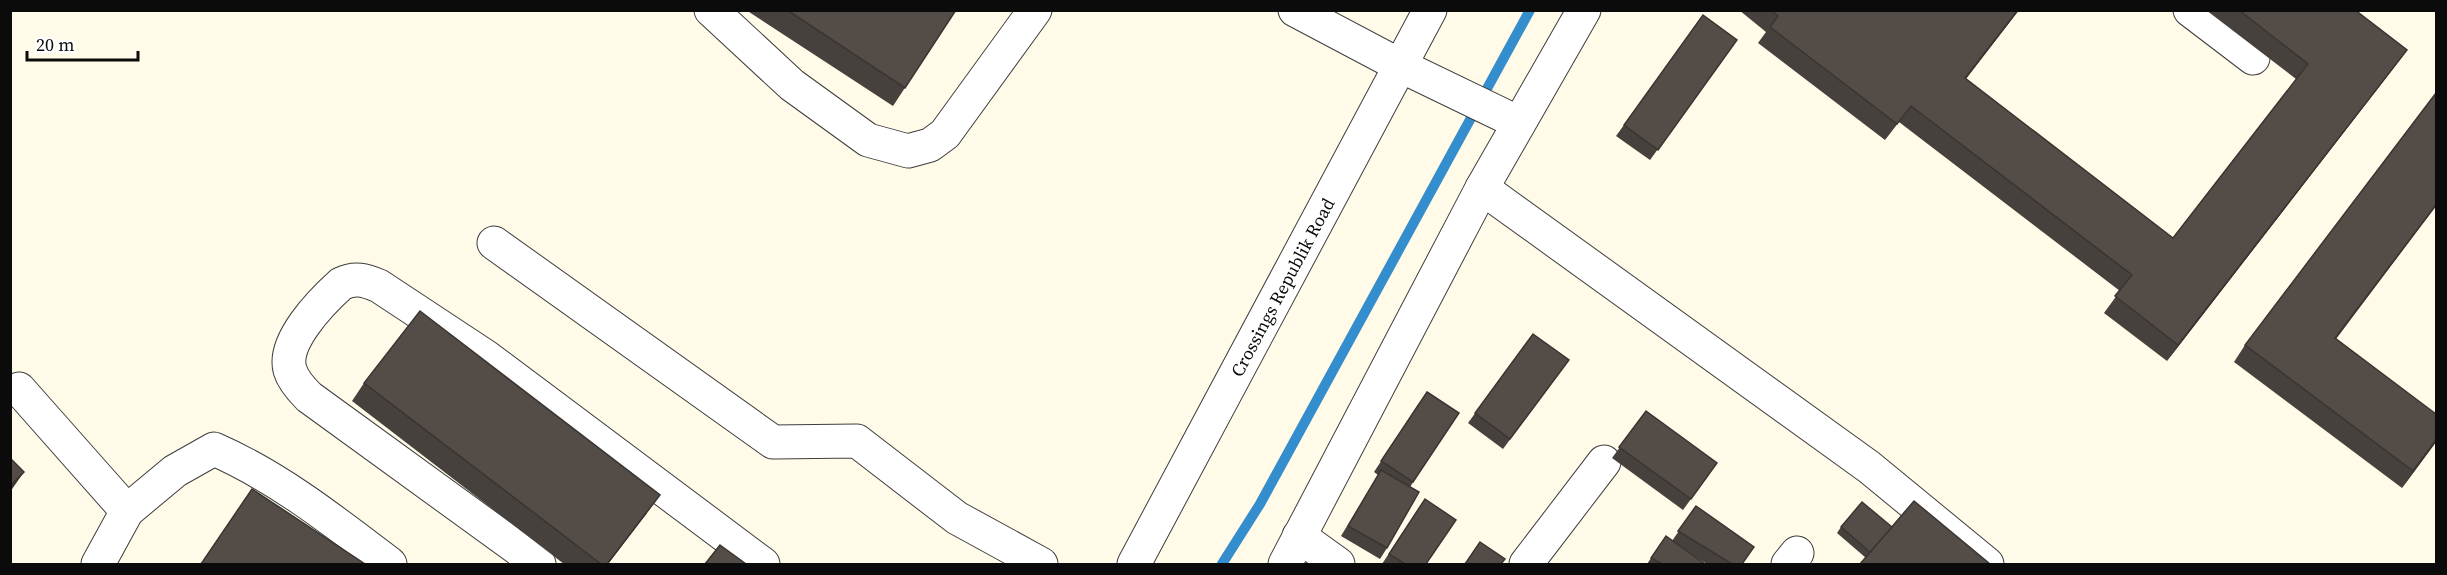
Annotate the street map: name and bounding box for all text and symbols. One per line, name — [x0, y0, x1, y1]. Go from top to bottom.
scale bar — [27, 24, 138, 62]
text: 20 m — [36, 32, 74, 57]
street label: Crossings Republik Road — [1224, 193, 1340, 381]

